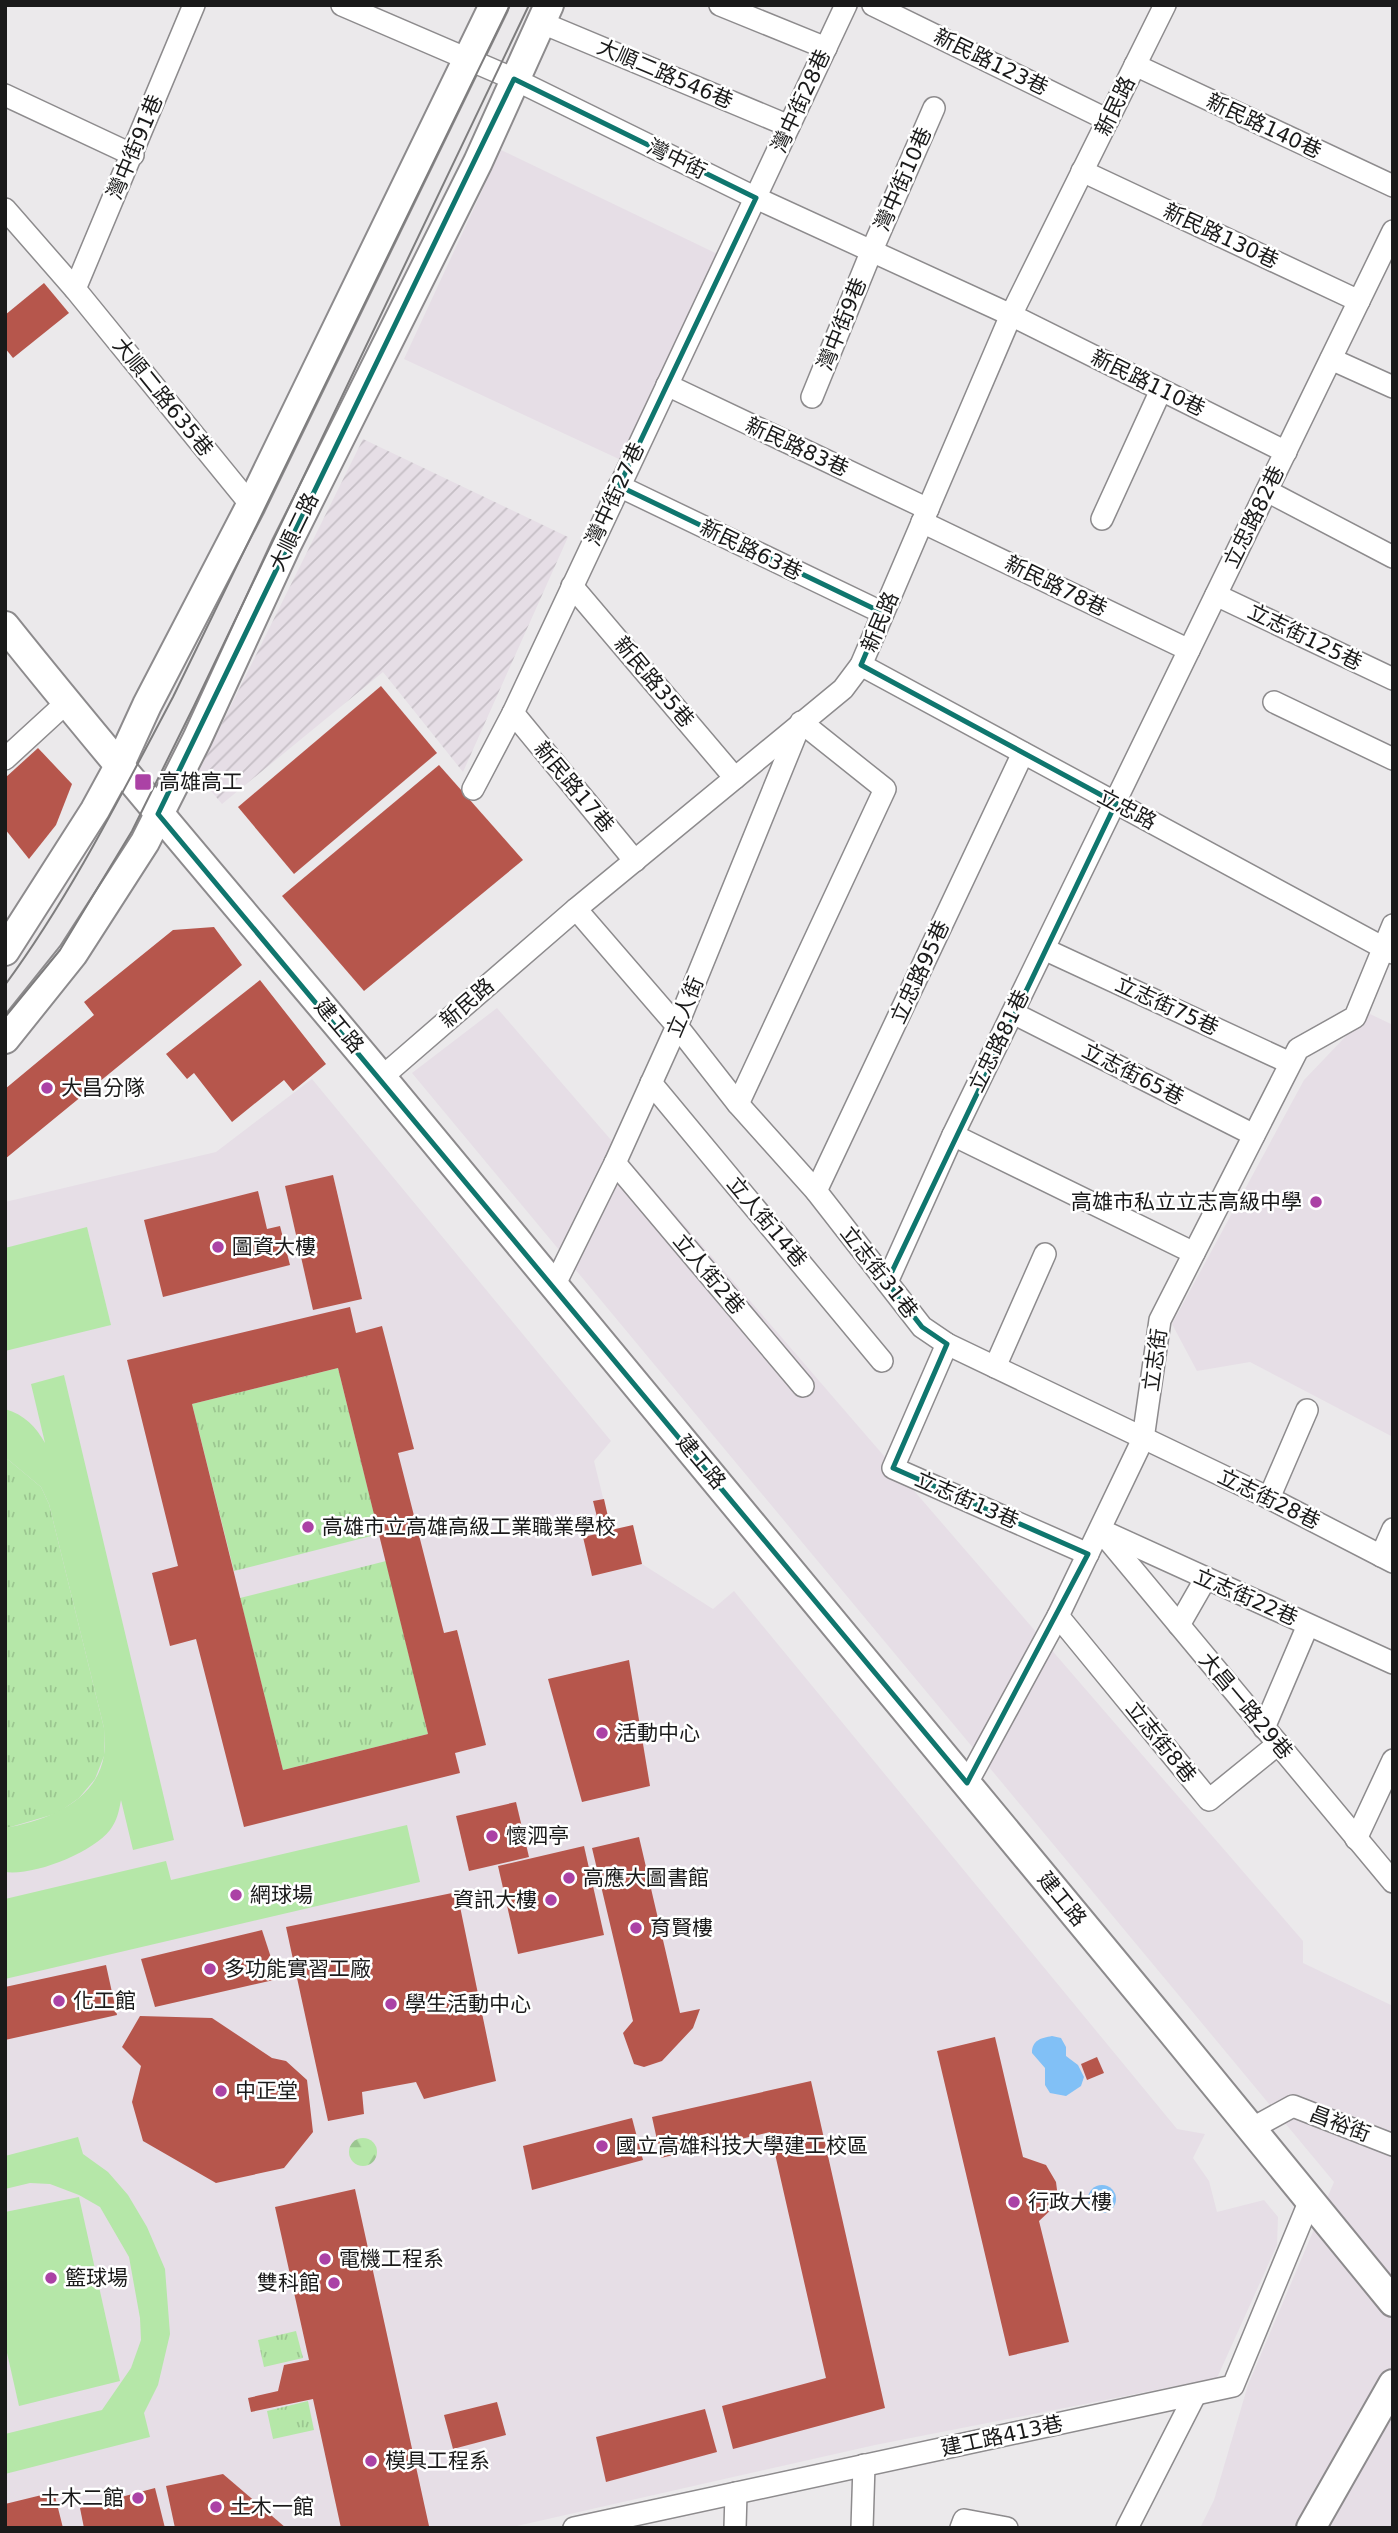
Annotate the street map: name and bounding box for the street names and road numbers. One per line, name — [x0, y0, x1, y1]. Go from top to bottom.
street label: 新民路123巷 — [930, 24, 1052, 100]
street label: 大順二路546巷 — [594, 35, 736, 113]
street label: 灣中街28巷 — [767, 46, 835, 156]
street label: 新民路 — [1090, 72, 1140, 140]
street label: 新民路140巷 — [1203, 89, 1325, 163]
street label: 灣中街91巷 — [102, 91, 168, 203]
street label: 灣中街10巷 — [870, 124, 936, 234]
street label: 灣中街 — [643, 134, 711, 184]
street label: 新民路130巷 — [1160, 199, 1282, 273]
street label: 灣中街9巷 — [813, 274, 871, 374]
street label: 大順二路635巷 — [108, 333, 218, 461]
street label: 新民路110巷 — [1087, 345, 1209, 421]
street label: 新民路83巷 — [742, 413, 852, 481]
street label: 灣中街27巷 — [581, 439, 649, 549]
street label: 立忠路82巷 — [1219, 462, 1289, 572]
street label: 大順二路 — [265, 489, 323, 575]
street label: 新民路63巷 — [696, 515, 806, 585]
street label: 新民路78巷 — [1001, 551, 1111, 621]
street label: 新民路 — [857, 588, 903, 656]
street label: 立志街125巷 — [1244, 599, 1366, 675]
street label: 新民路35巷 — [609, 632, 699, 732]
street label: 新民路17巷 — [529, 737, 619, 837]
street label: 立忠路 — [1094, 784, 1160, 834]
street label: 立忠路95巷 — [886, 917, 954, 1027]
street label: 立志街75巷 — [1112, 972, 1222, 1040]
street label: 新民路 — [435, 973, 499, 1033]
street label: 立人街 — [662, 973, 708, 1041]
street label: 立忠路81巷 — [964, 986, 1034, 1096]
street label: 建工路 — [310, 994, 368, 1058]
street label: 立志街65巷 — [1078, 1038, 1188, 1110]
street label: 立人街14巷 — [722, 1172, 812, 1272]
street label: 立志街31巷 — [835, 1221, 923, 1323]
street label: 立人街2巷 — [669, 1229, 749, 1319]
street label: 立志街 — [1139, 1327, 1171, 1393]
street label: 建工路 — [672, 1430, 730, 1494]
street label: 立志街28巷 — [1214, 1464, 1324, 1534]
street label: 立志街13巷 — [912, 1467, 1022, 1533]
street label: 立志街22巷 — [1191, 1564, 1301, 1630]
street label: 大昌一路29巷 — [1194, 1648, 1298, 1764]
street label: 立志街8巷 — [1121, 1697, 1201, 1787]
street label: 建工路 — [1033, 1867, 1091, 1931]
street label: 昌裕街 — [1306, 2102, 1374, 2146]
street label: 建工路413巷 — [939, 2411, 1065, 2461]

